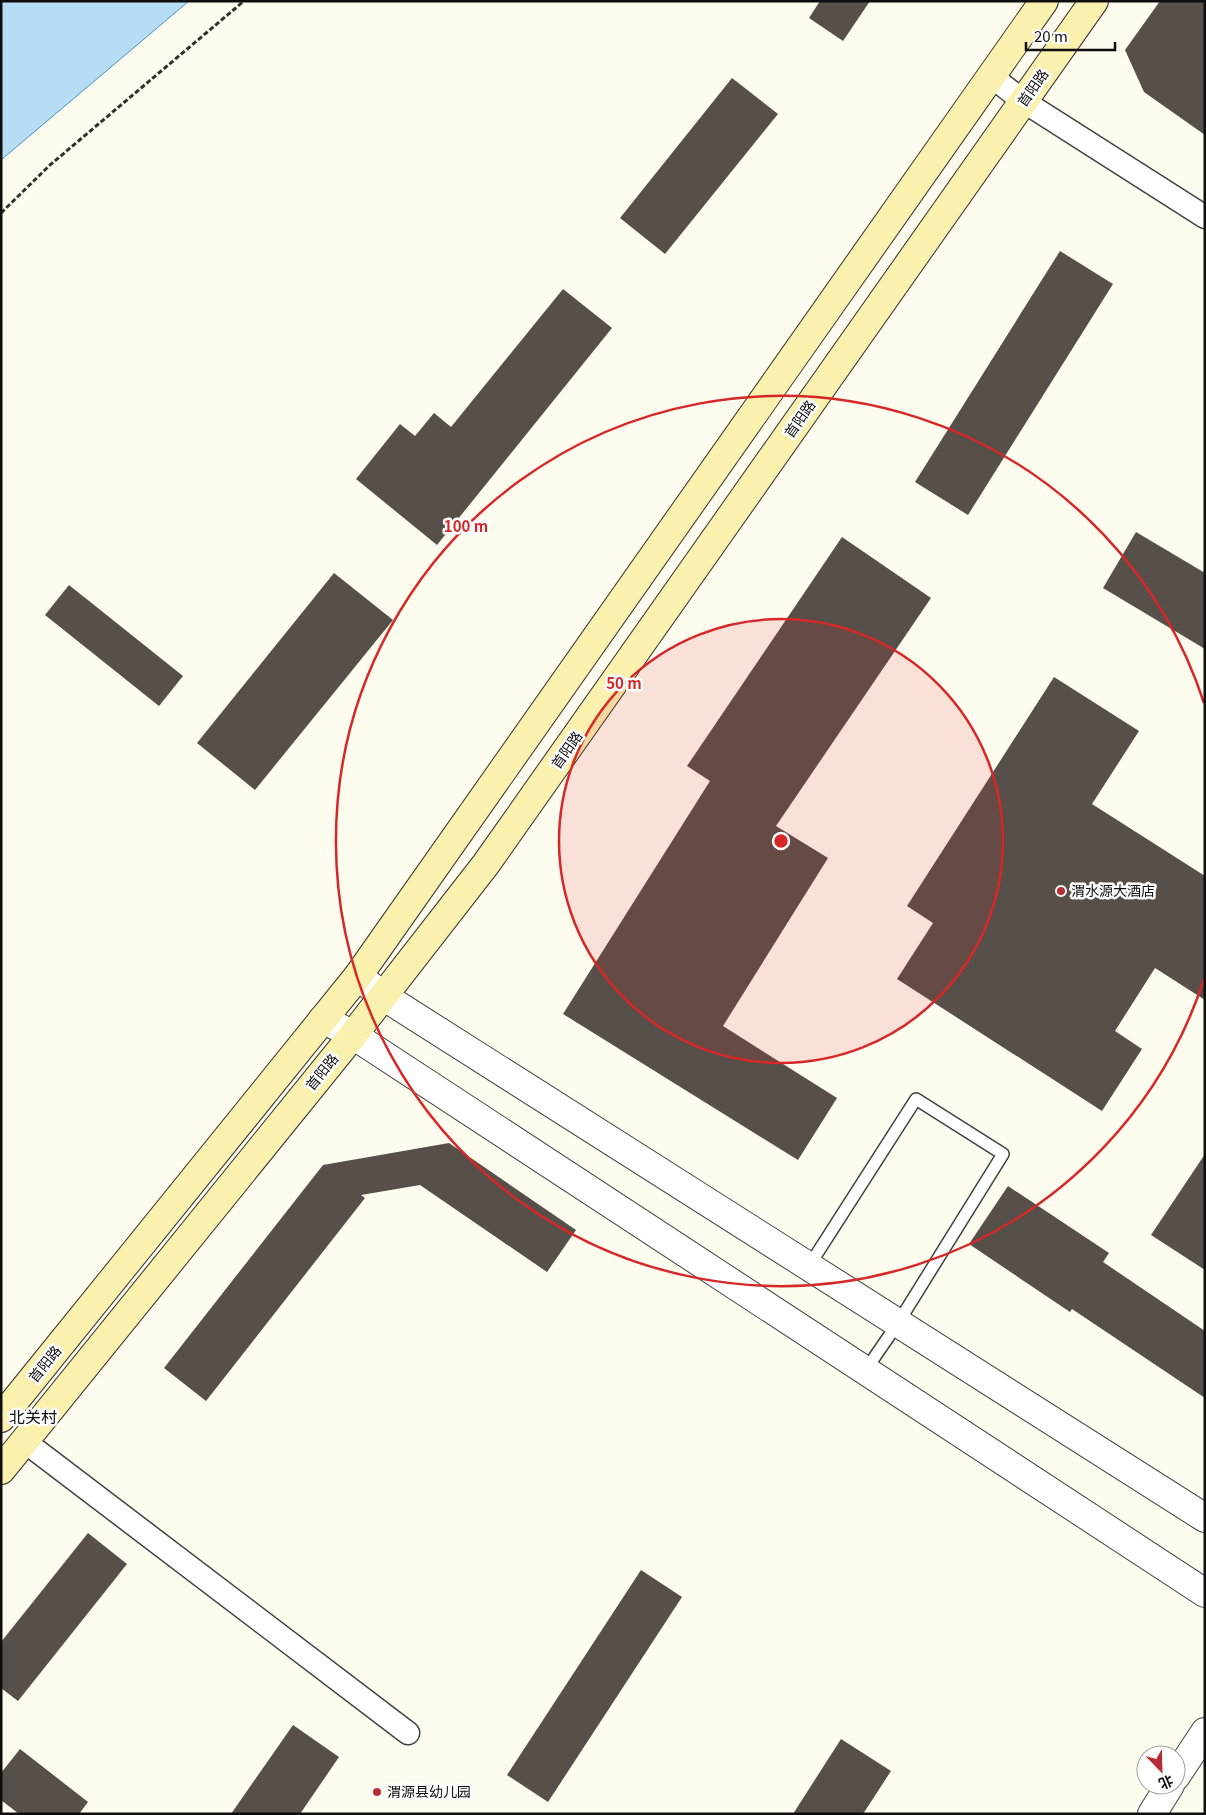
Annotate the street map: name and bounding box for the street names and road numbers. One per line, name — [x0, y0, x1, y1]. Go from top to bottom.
street label: 首阳路 — [1012, 64, 1052, 110]
street label: 首阳路 — [779, 395, 819, 441]
street label: 首阳路 — [546, 726, 586, 772]
street label: 首阳路 — [300, 1049, 342, 1094]
street label: 首阳路 — [23, 1341, 65, 1386]

